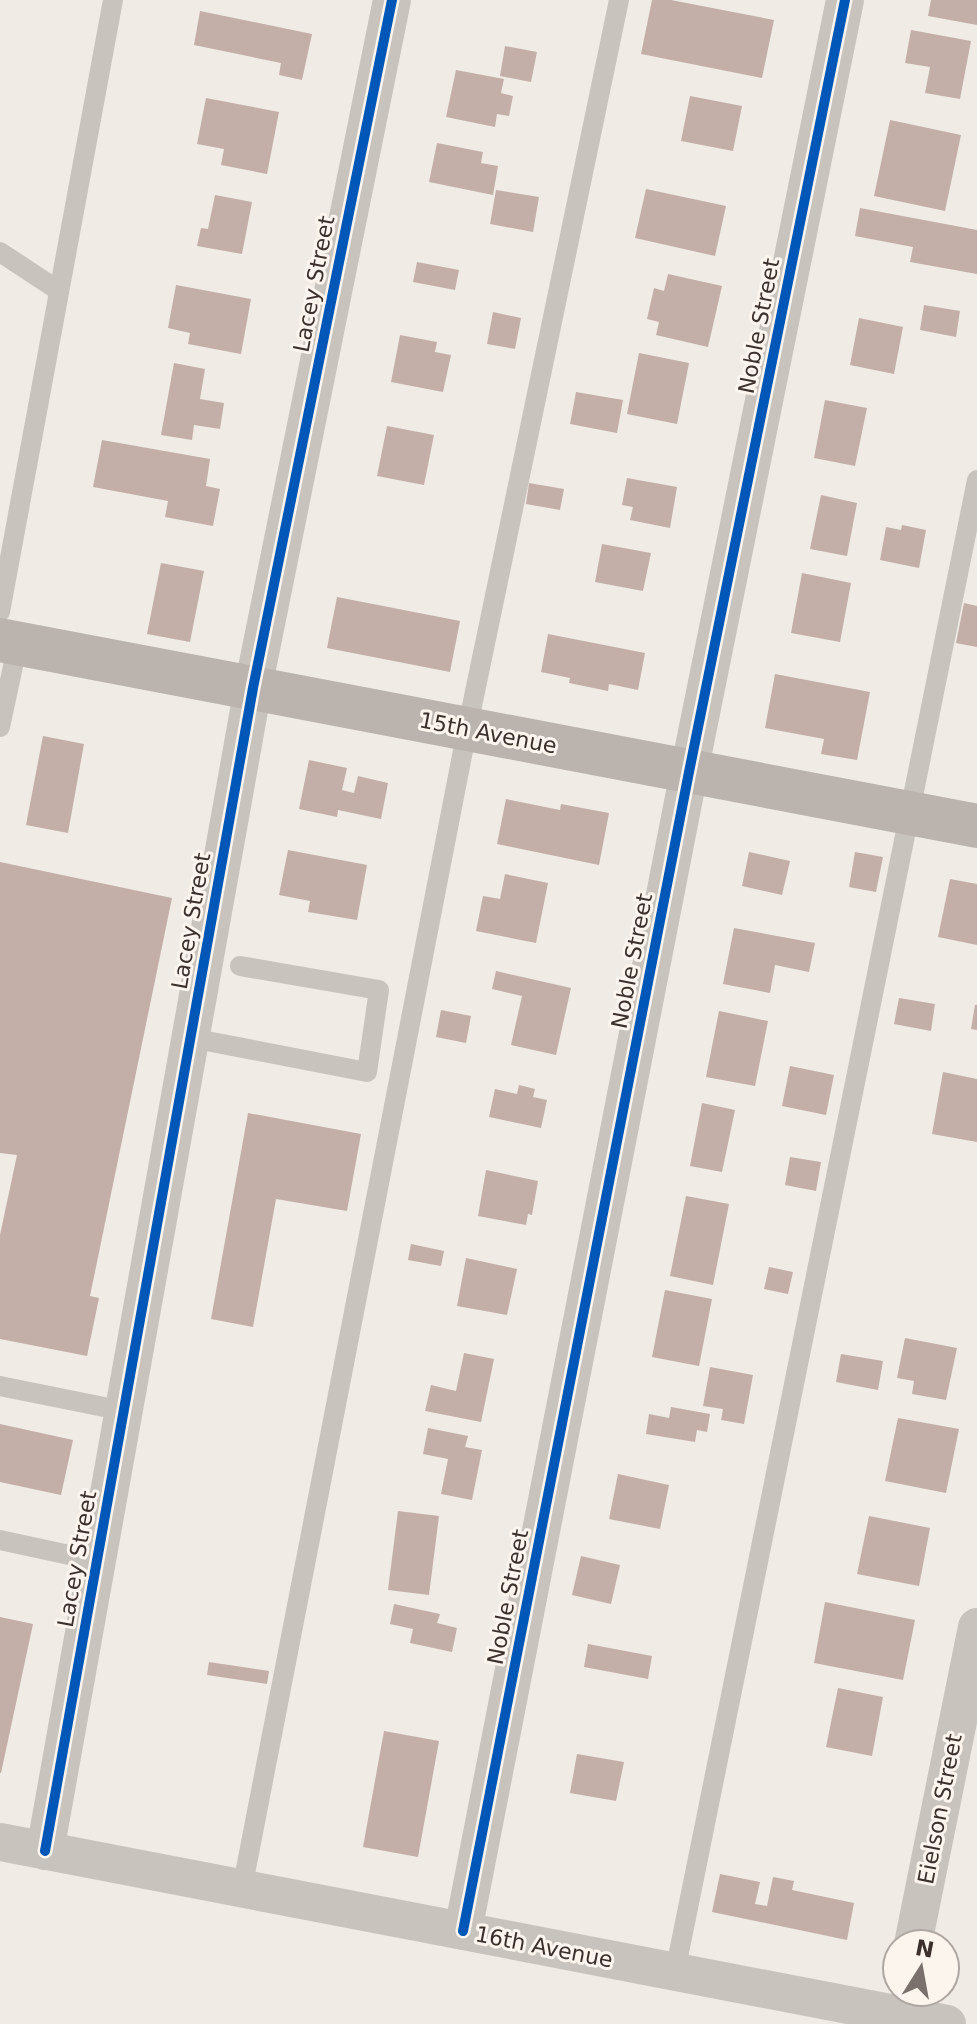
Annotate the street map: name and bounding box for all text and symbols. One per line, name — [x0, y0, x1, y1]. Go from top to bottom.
street label: Lacey Street — [289, 213, 340, 354]
street label: Noble Street — [734, 256, 784, 396]
street label: 15th Avenue — [417, 707, 559, 759]
street label: Lacey Street — [167, 850, 215, 991]
street label: Noble Street — [607, 891, 657, 1031]
street label: Lacey Street — [53, 1488, 101, 1629]
street label: Noble Street — [483, 1527, 533, 1667]
street label: Eielson Street — [913, 1731, 967, 1886]
street label: 16th Avenue — [473, 1921, 615, 1973]
north arrow — [881, 1928, 961, 2008]
text: N — [913, 1935, 936, 1963]

